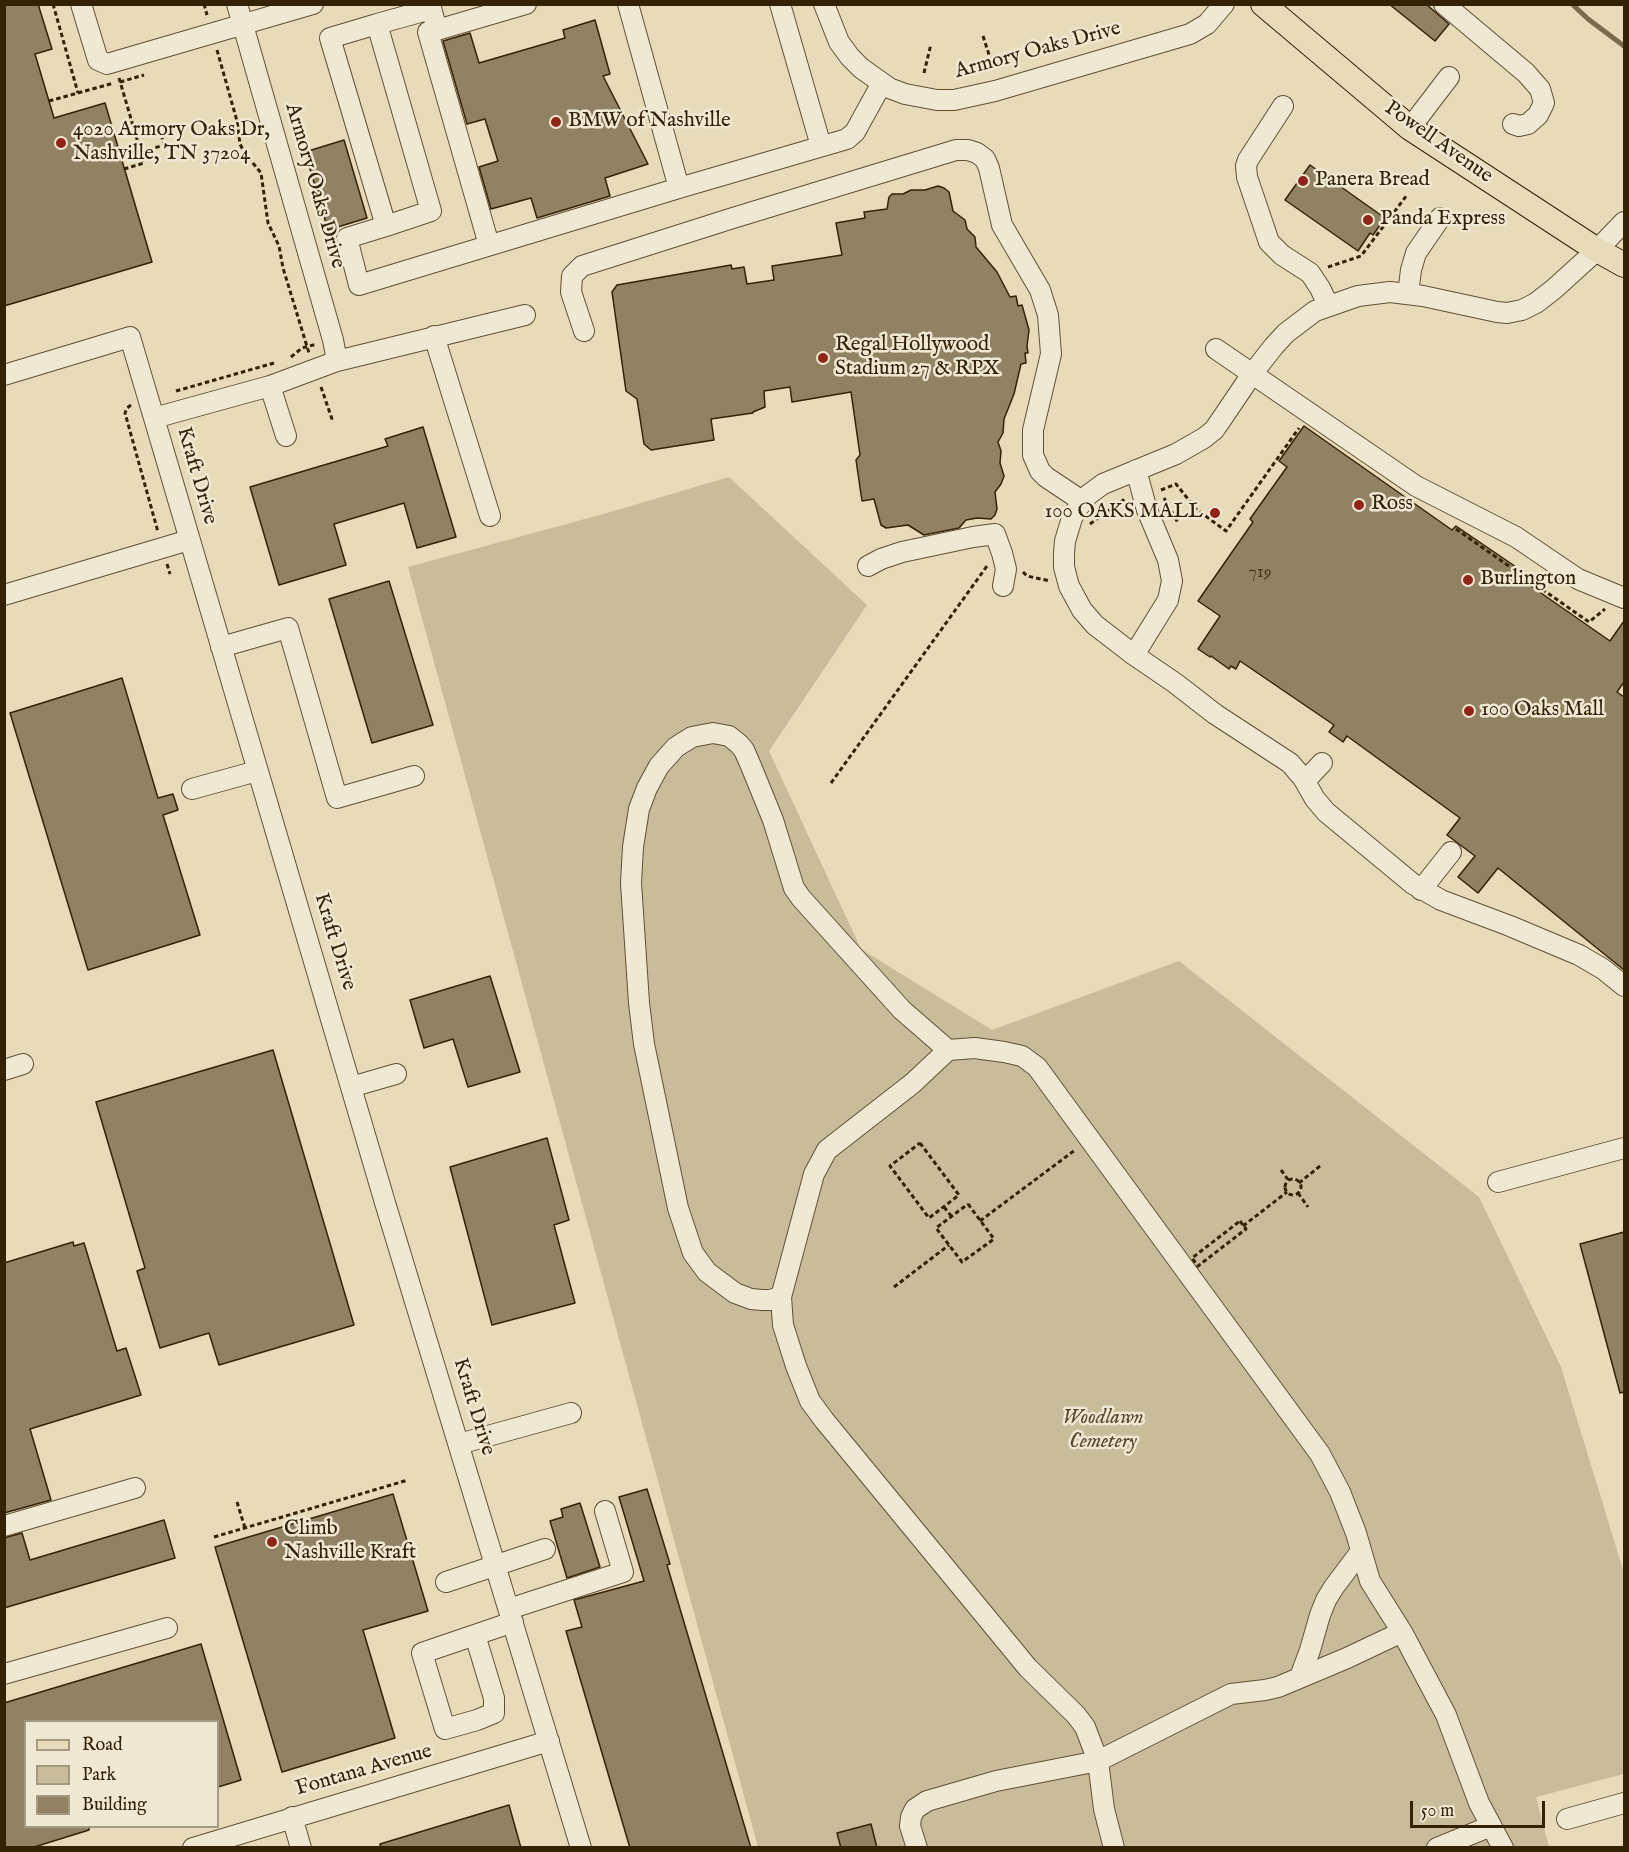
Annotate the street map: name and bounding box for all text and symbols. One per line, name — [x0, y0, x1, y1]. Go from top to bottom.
street label: Armory Oaks Drive — [952, 17, 1124, 85]
street label: Powell Avenue — [1379, 96, 1497, 190]
street label: Armory Oaks Drive — [278, 101, 350, 271]
place label: BMW of Nashville — [568, 109, 731, 135]
marker: BMW of Nashville — [549, 115, 563, 129]
place label: 4020 Armory Oaks Dr, Nashville, TN 37204 — [73, 118, 270, 168]
marker: 4020 Armory Oaks Dr, Nashville, TN 37204 — [54, 136, 68, 150]
place label: Panera Bread — [1315, 168, 1430, 194]
marker: Panera Bread — [1296, 174, 1310, 188]
place label: Panda Express — [1380, 207, 1505, 233]
marker: Panda Express — [1361, 213, 1375, 227]
place label: Regal Hollywood Stadium 27 & RPX — [835, 333, 1000, 383]
marker: Regal Hollywood Stadium 27 & RPX — [816, 351, 830, 365]
street label: Kraft Drive — [170, 424, 222, 528]
place label: Ross — [1371, 492, 1413, 518]
marker: Ross — [1352, 498, 1366, 512]
place label: 100 OAKS MALL — [1045, 500, 1203, 526]
marker: 100 OAKS MALL — [1208, 506, 1222, 520]
house number: 719 — [1249, 562, 1271, 584]
place label: Burlington — [1480, 567, 1576, 593]
marker: Burlington — [1461, 573, 1475, 587]
place label: 100 Oaks Mall — [1481, 698, 1604, 724]
marker: 100 Oaks Mall — [1462, 704, 1476, 718]
street label: Kraft Drive — [307, 890, 361, 994]
street label: Kraft Drive — [446, 1355, 500, 1459]
park label: Woodlawn Cemetery — [1062, 1406, 1144, 1456]
place label: Climb Nashville Kraft — [284, 1517, 416, 1567]
marker: Climb Nashville Kraft — [265, 1535, 279, 1549]
legend — [24, 1720, 219, 1828]
text: Road — [82, 1734, 123, 1757]
street label: Fontana Avenue — [293, 1739, 435, 1803]
text: Park — [82, 1764, 116, 1787]
scale bar — [1413, 1789, 1548, 1827]
text: Building — [82, 1794, 147, 1817]
text: 50 m — [1421, 1800, 1454, 1823]

